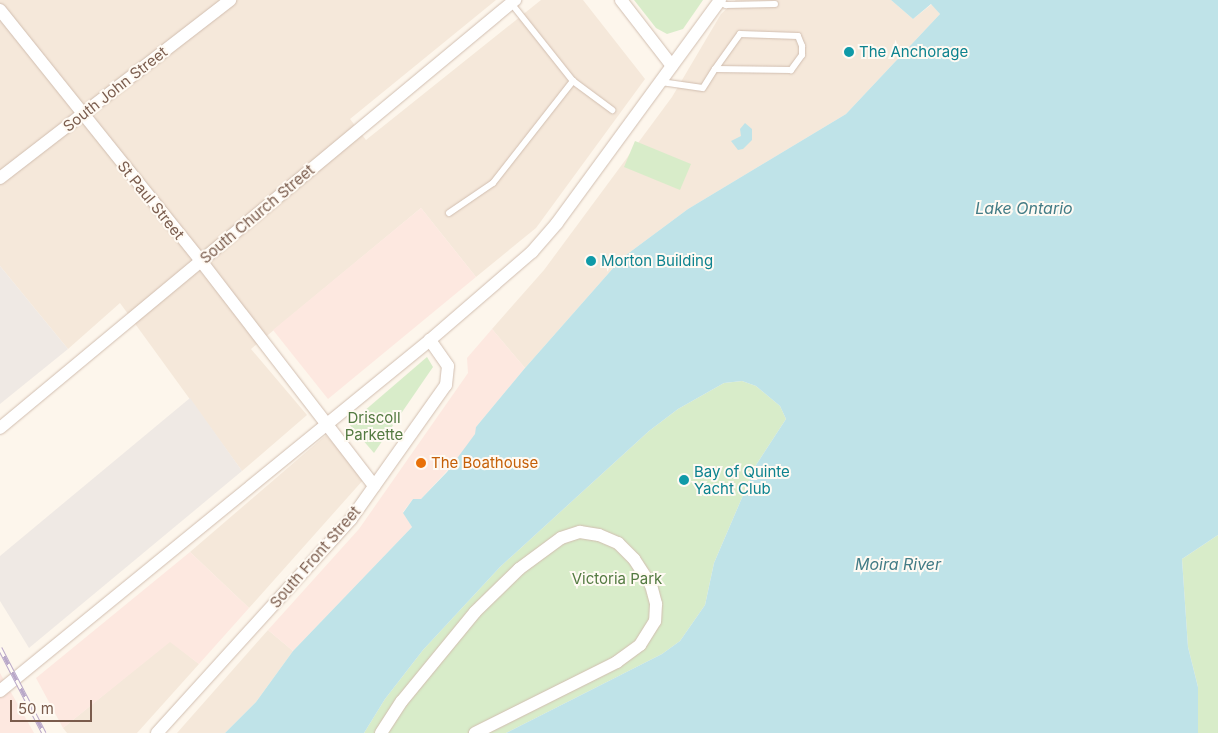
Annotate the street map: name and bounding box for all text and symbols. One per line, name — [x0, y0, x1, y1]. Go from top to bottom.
street label: South John Street — [59, 43, 171, 135]
place label: The Anchorage — [859, 43, 968, 61]
marker: The Anchorage — [843, 46, 855, 58]
street label: St Paul Street — [114, 157, 188, 243]
street label: South Church Street — [196, 161, 318, 267]
water label: Lake Ontario — [975, 198, 1073, 218]
place label: Morton Building — [601, 252, 713, 270]
marker: Morton Building — [585, 255, 597, 267]
park label: Driscoll Parkette — [345, 408, 403, 443]
place label: The Boathouse — [431, 454, 538, 472]
marker: The Boathouse — [415, 457, 427, 469]
place label: Bay of Quinte Yacht Club — [694, 462, 790, 497]
marker: Bay of Quinte Yacht Club — [678, 474, 690, 486]
street label: South Front Street — [266, 503, 364, 611]
water label: Moira River — [855, 554, 941, 574]
park label: Victoria Park — [572, 570, 662, 588]
scale bar — [12, 690, 95, 722]
text: 50 m — [18, 699, 54, 718]

